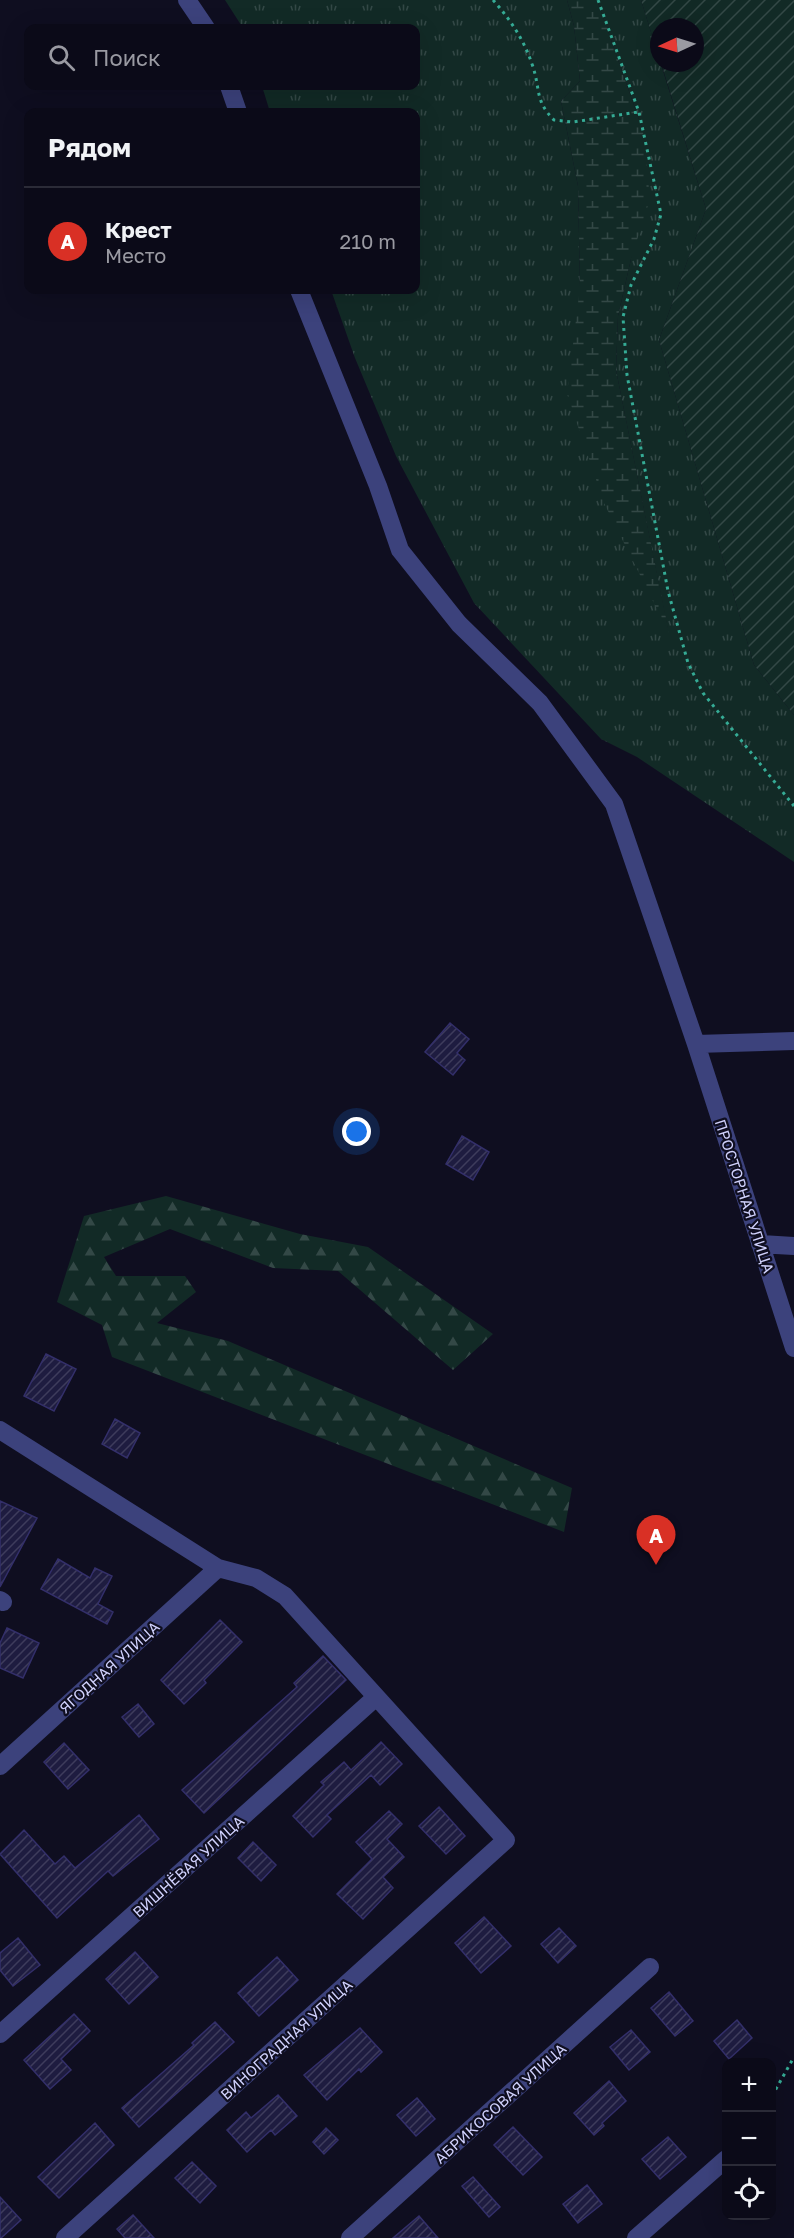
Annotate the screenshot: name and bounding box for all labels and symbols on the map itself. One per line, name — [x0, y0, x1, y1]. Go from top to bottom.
north arrow — [650, 18, 704, 72]
your location — [342, 1117, 371, 1146]
street label: ПРОСТОРНАЯ УЛИЦА — [712, 1117, 778, 1275]
pin: A — [636, 1516, 676, 1565]
street label: ЯГОДНАЯ УЛИЦА — [55, 1617, 163, 1717]
street label: ВИШНЁВАЯ УЛИЦА — [129, 1811, 247, 1921]
street label: ВИНОГРАДНАЯ УЛИЦА — [216, 1975, 356, 2103]
street label: АБРИКОСОВАЯ УЛИЦА — [430, 2039, 570, 2167]

